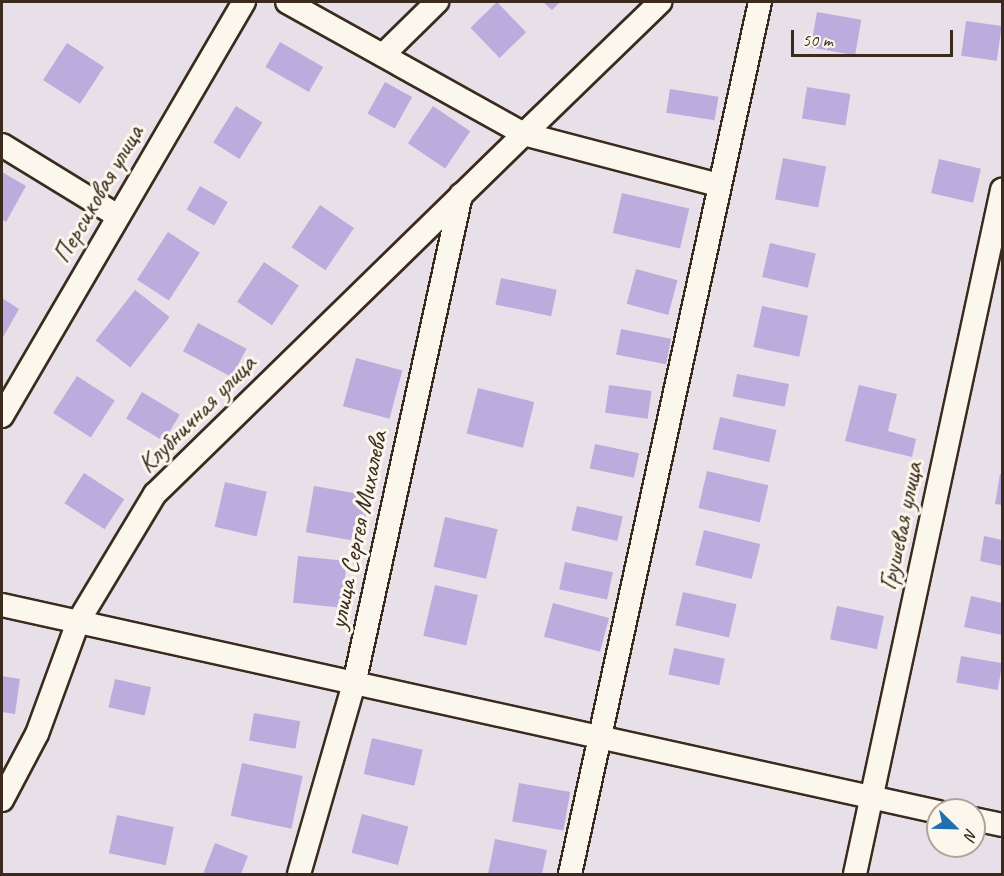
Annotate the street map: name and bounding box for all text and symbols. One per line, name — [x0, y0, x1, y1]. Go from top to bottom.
scale bar — [794, 18, 956, 56]
text: 50 m — [802, 29, 833, 51]
street label: Персиковая улица — [45, 118, 151, 270]
street label: Клубничная улица — [131, 348, 263, 480]
street label: улица Сергея Михалева — [322, 428, 394, 632]
street label: Грушевая улица — [872, 459, 930, 593]
north arrow — [926, 798, 986, 858]
text: N — [960, 826, 982, 843]

